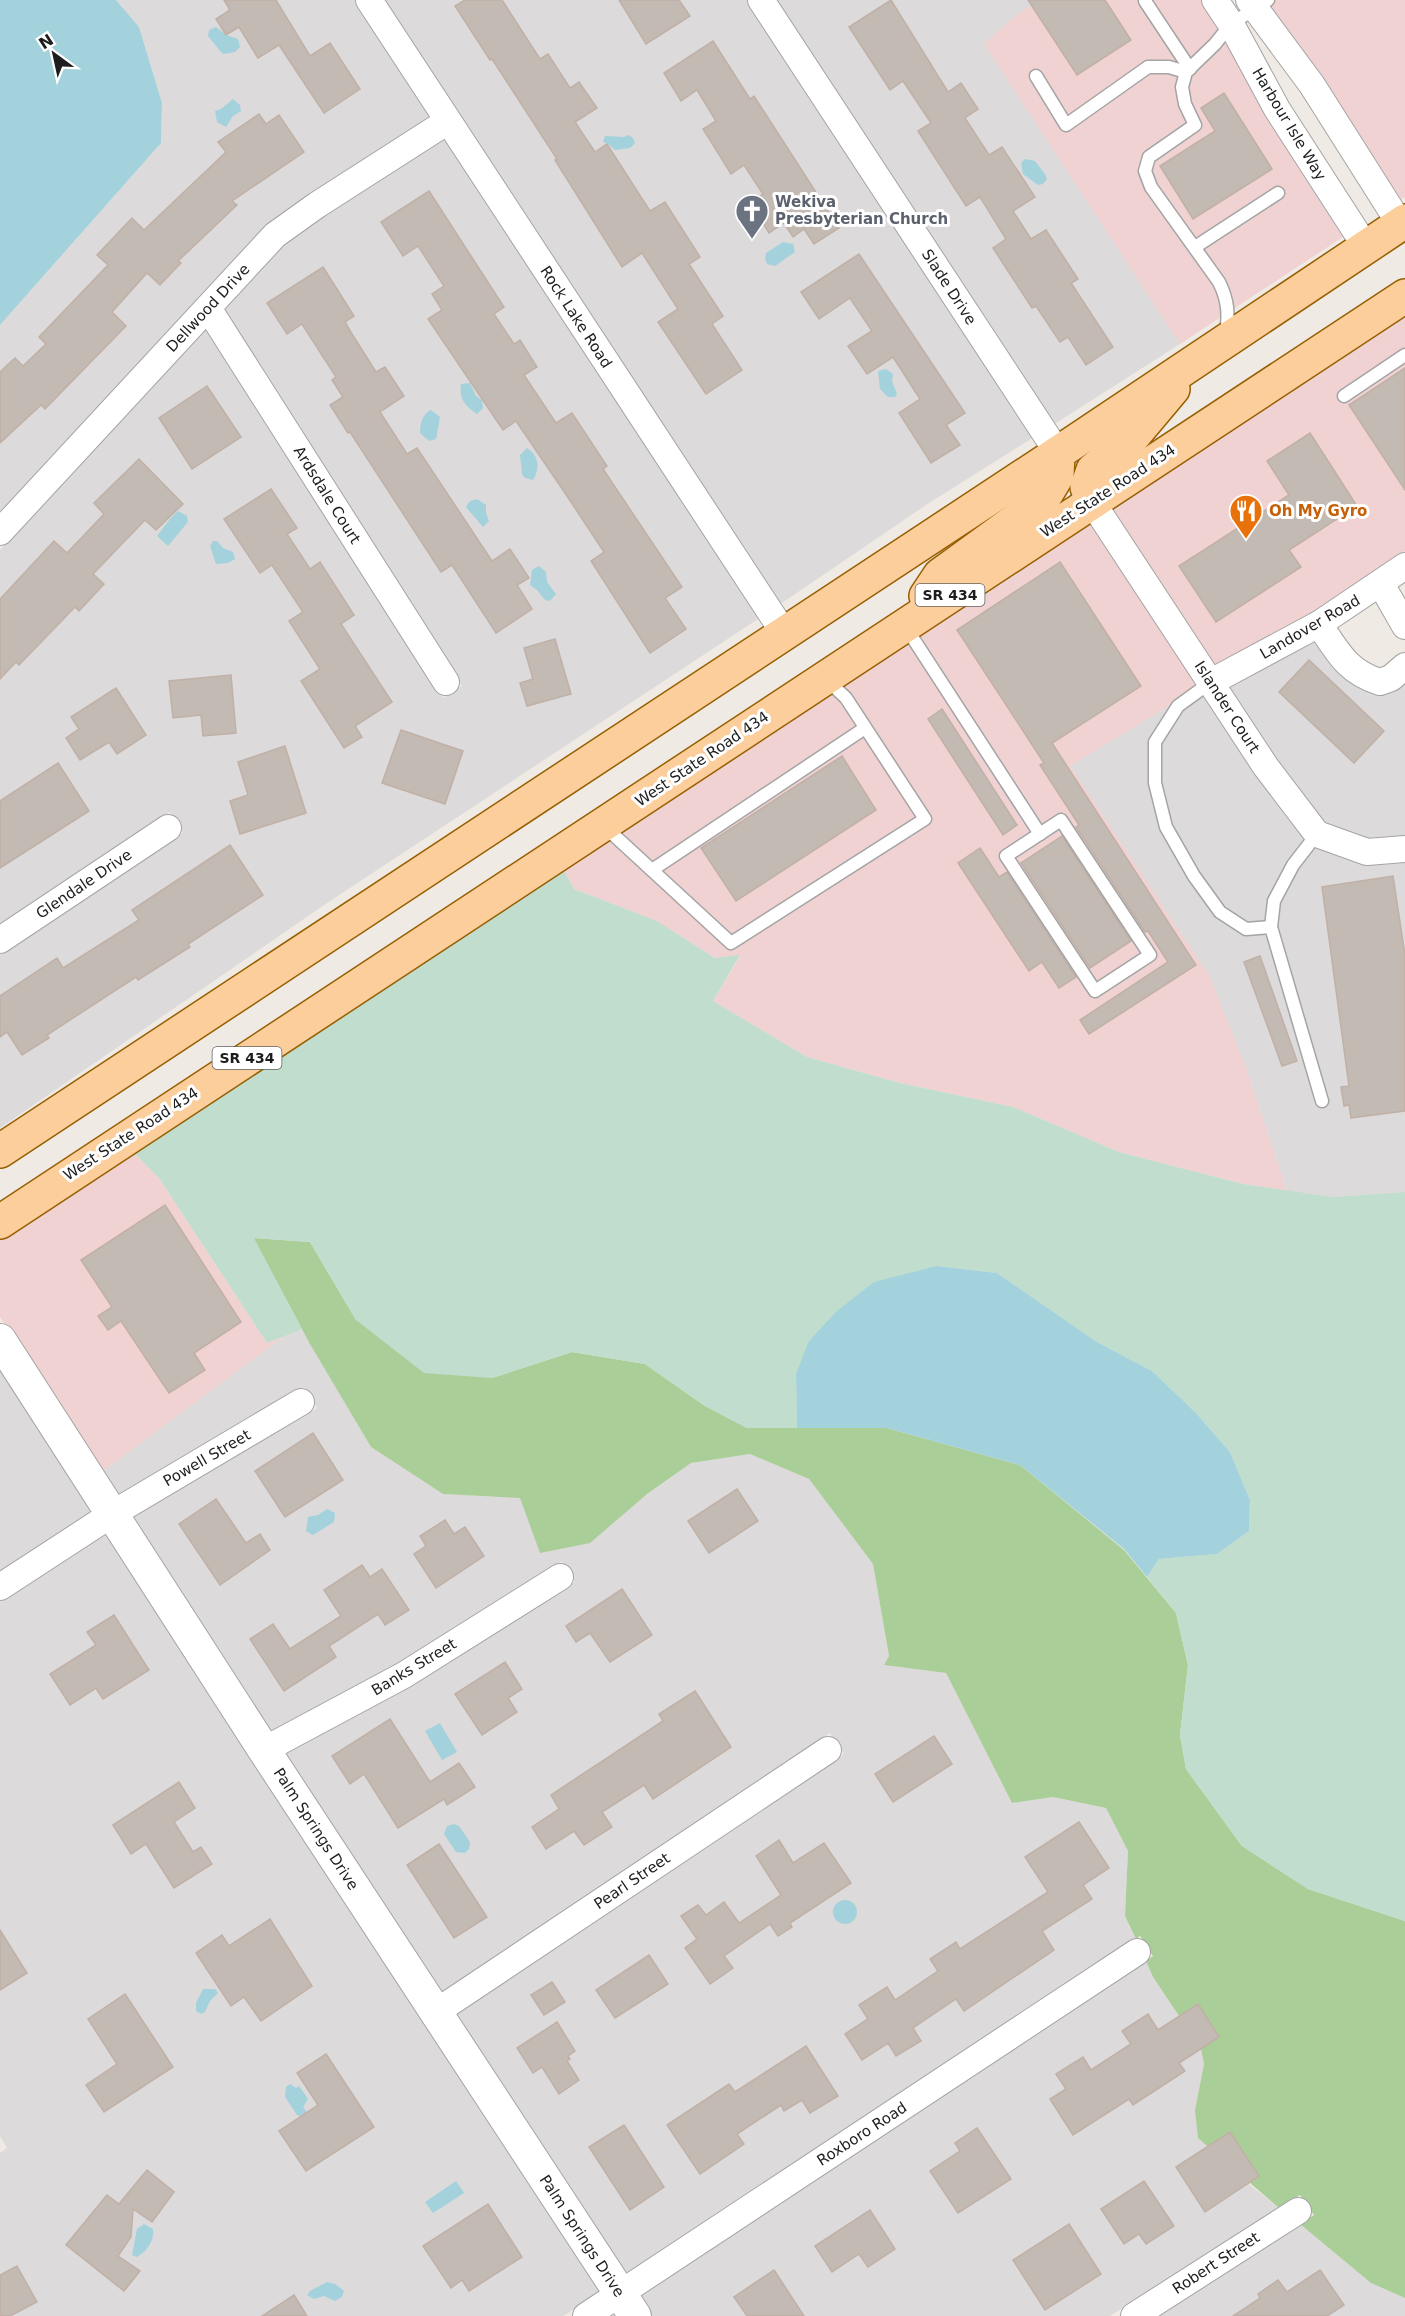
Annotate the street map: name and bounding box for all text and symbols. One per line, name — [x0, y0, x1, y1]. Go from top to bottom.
north arrow — [24, 24, 84, 84]
text: N — [35, 30, 57, 53]
street label: Harbour Isle Way — [1248, 64, 1330, 184]
church icon: Wekiva Presbyterian Church — [734, 193, 770, 240]
place label: Wekiva Presbyterian Church — [775, 193, 948, 228]
street label: Slade Drive — [918, 246, 980, 328]
street label: Dellwood Drive — [163, 260, 253, 356]
street label: Rock Lake Road — [536, 263, 616, 371]
street label: West State Road 434 — [1037, 441, 1179, 541]
street label: Ardsdale Court — [290, 443, 364, 547]
restaurant icon: Oh My Gyro — [1228, 493, 1264, 540]
place label: Oh My Gyro — [1269, 502, 1367, 520]
road number: SR 434 — [916, 584, 984, 606]
street label: Landover Road — [1257, 591, 1363, 663]
street label: Islander Court — [1191, 658, 1263, 756]
street label: West State Road 434 — [632, 708, 772, 810]
street label: Glendale Drive — [33, 845, 135, 923]
road number: SR 434 — [212, 1047, 282, 1069]
street label: West State Road 434 — [60, 1084, 202, 1184]
street label: Powell Street — [160, 1426, 254, 1490]
street label: Banks Street — [368, 1635, 460, 1699]
street label: Palm Springs Drive — [270, 1765, 362, 1893]
street label: Pearl Street — [591, 1849, 673, 1913]
street label: Roxboro Road — [814, 2098, 910, 2170]
street label: Palm Springs Drive — [536, 2172, 628, 2300]
street label: Robert Street — [1169, 2228, 1263, 2298]

